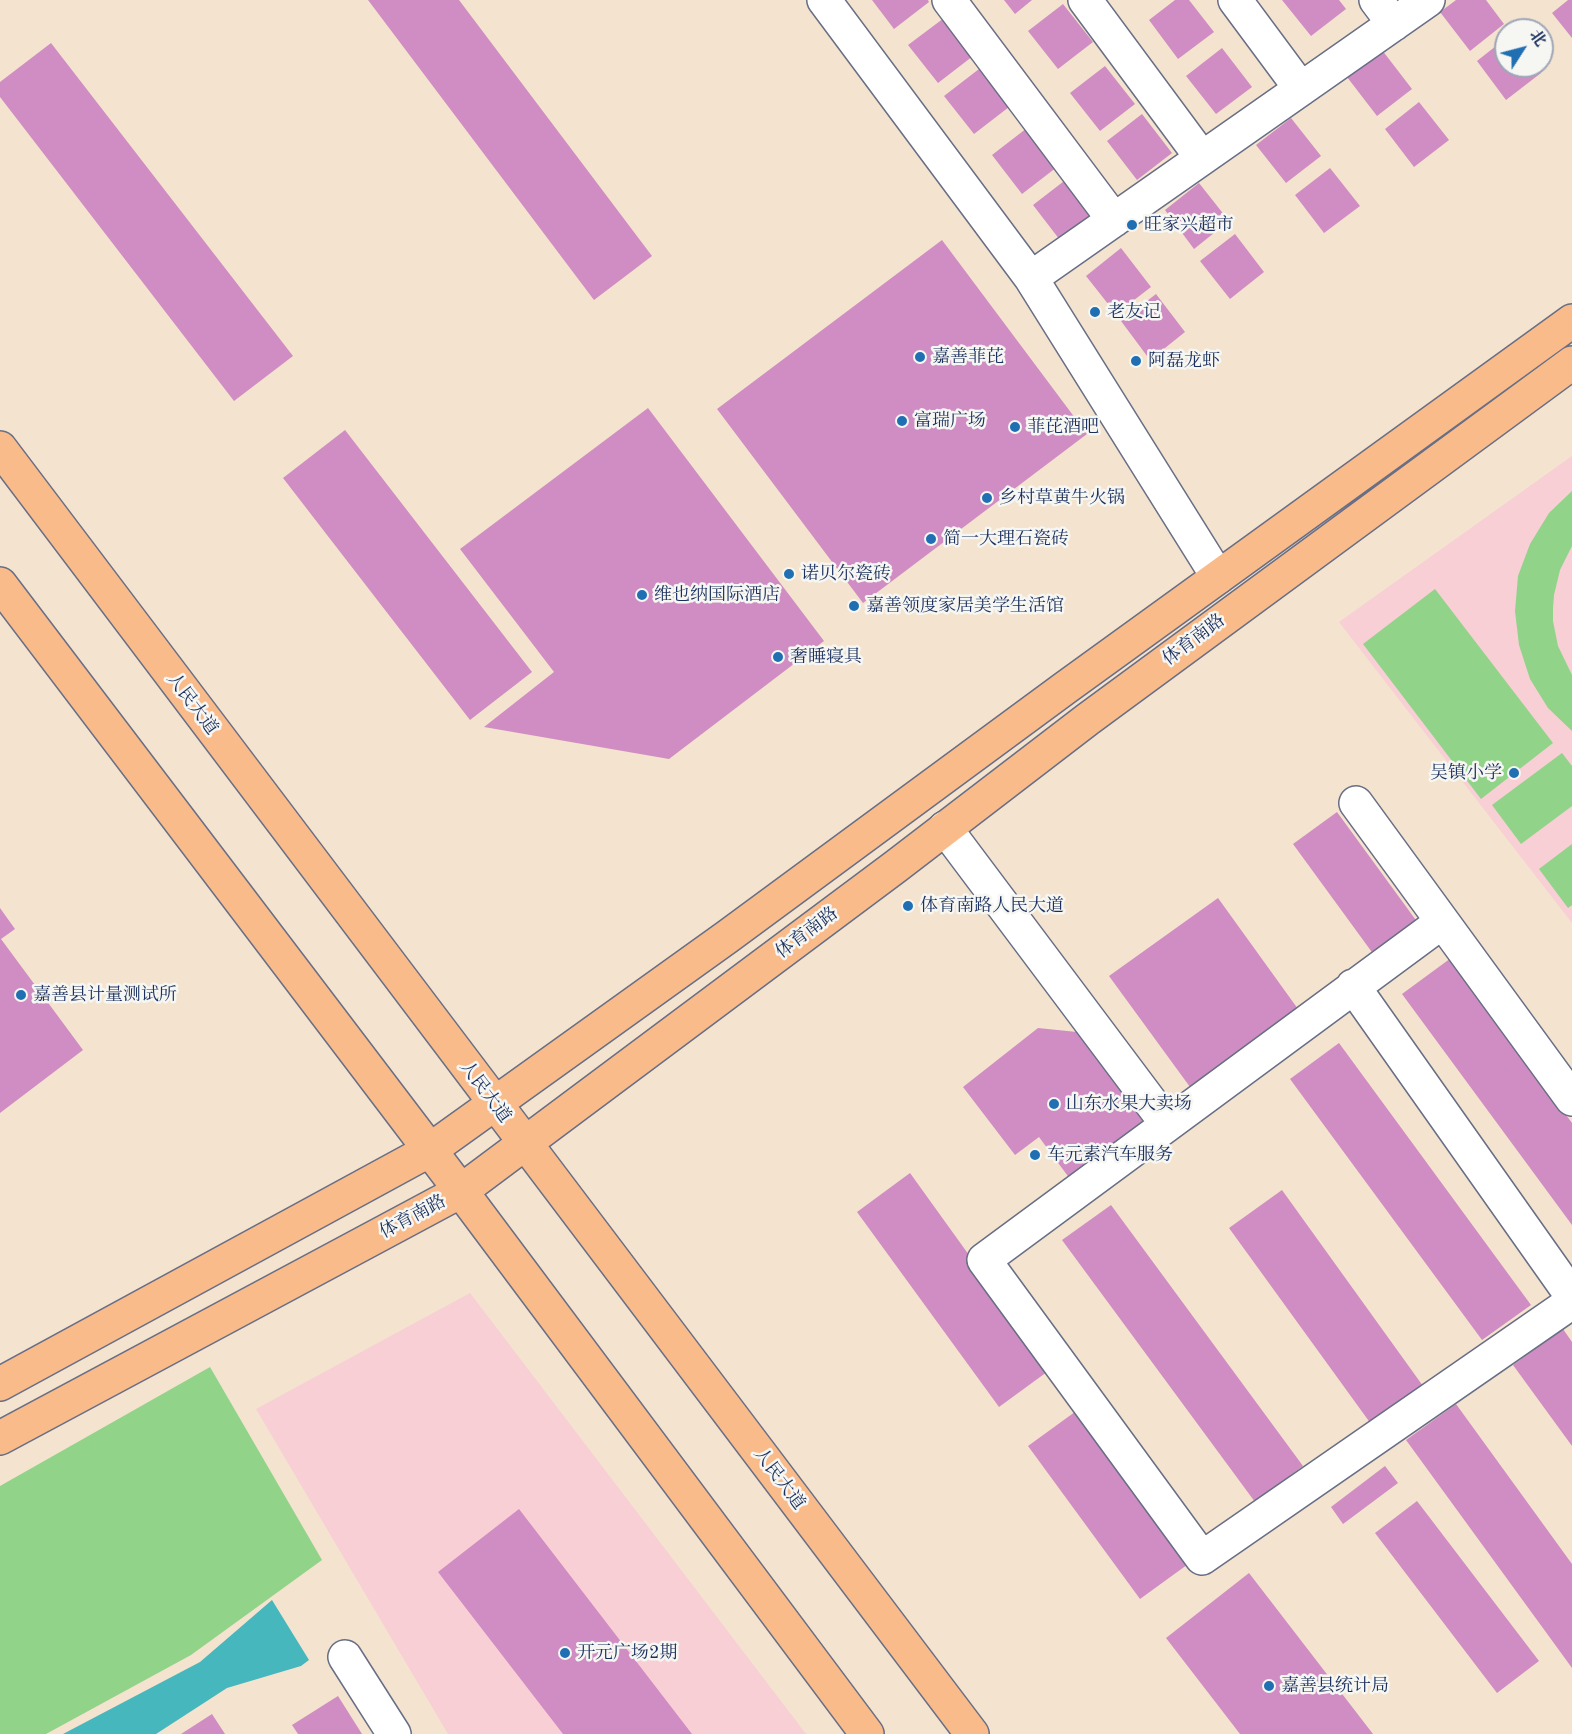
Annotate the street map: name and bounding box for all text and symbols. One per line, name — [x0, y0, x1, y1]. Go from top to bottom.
north arrow — [1494, 18, 1554, 78]
text: 北 — [1526, 27, 1548, 50]
place label: 旺家兴超市 — [1144, 214, 1234, 236]
marker: 旺家兴超市 — [1125, 218, 1139, 232]
place label: 老友记 — [1107, 301, 1161, 323]
marker: 老友记 — [1088, 305, 1102, 319]
place label: 嘉善菲芘 — [932, 346, 1004, 368]
marker: 嘉善菲芘 — [913, 350, 927, 364]
place label: 阿磊龙虾 — [1148, 350, 1220, 372]
marker: 阿磊龙虾 — [1129, 354, 1143, 368]
place label: 富瑞广场 — [914, 410, 986, 432]
marker: 富瑞广场 — [895, 414, 909, 428]
place label: 菲芘酒吧 — [1027, 416, 1099, 438]
marker: 菲芘酒吧 — [1008, 420, 1022, 434]
place label: 乡村草黄牛火锅 — [999, 487, 1125, 509]
marker: 乡村草黄牛火锅 — [980, 491, 994, 505]
place label: 简一大理石瓷砖 — [943, 528, 1069, 550]
marker: 简一大理石瓷砖 — [924, 532, 938, 546]
place label: 诺贝尔瓷砖 — [801, 563, 891, 585]
marker: 诺贝尔瓷砖 — [782, 567, 796, 581]
place label: 维也纳国际酒店 — [654, 584, 780, 606]
marker: 维也纳国际酒店 — [635, 588, 649, 602]
place label: 嘉善领度家居美学生活馆 — [866, 595, 1064, 617]
marker: 嘉善领度家居美学生活馆 — [847, 599, 861, 613]
street label: 体育南路 — [1159, 610, 1229, 670]
place label: 奢睡寝具 — [790, 646, 862, 668]
marker: 奢睡寝具 — [771, 650, 785, 664]
street label: 人民大道 — [162, 669, 222, 739]
place label: 吴镇小学 — [1430, 762, 1502, 784]
marker: 吴镇小学 — [1507, 766, 1521, 780]
place label: 体育南路人民大道 — [920, 895, 1064, 917]
marker: 体育南路人民大道 — [901, 899, 915, 913]
street label: 体育南路 — [772, 903, 842, 963]
place label: 嘉善县计量测试所 — [33, 984, 177, 1006]
marker: 嘉善县计量测试所 — [14, 988, 28, 1002]
street label: 人民大道 — [455, 1057, 515, 1127]
place label: 山东水果大卖场 — [1066, 1093, 1192, 1115]
marker: 山东水果大卖场 — [1047, 1097, 1061, 1111]
place label: 车元素汽车服务 — [1047, 1144, 1173, 1166]
marker: 车元素汽车服务 — [1028, 1148, 1042, 1162]
street label: 体育南路 — [376, 1191, 450, 1243]
street label: 人民大道 — [749, 1444, 809, 1514]
place label: 开元广场2期 — [577, 1642, 677, 1664]
marker: 开元广场2期 — [558, 1646, 572, 1660]
place label: 嘉善县统计局 — [1281, 1675, 1389, 1697]
marker: 嘉善县统计局 — [1262, 1679, 1276, 1693]

